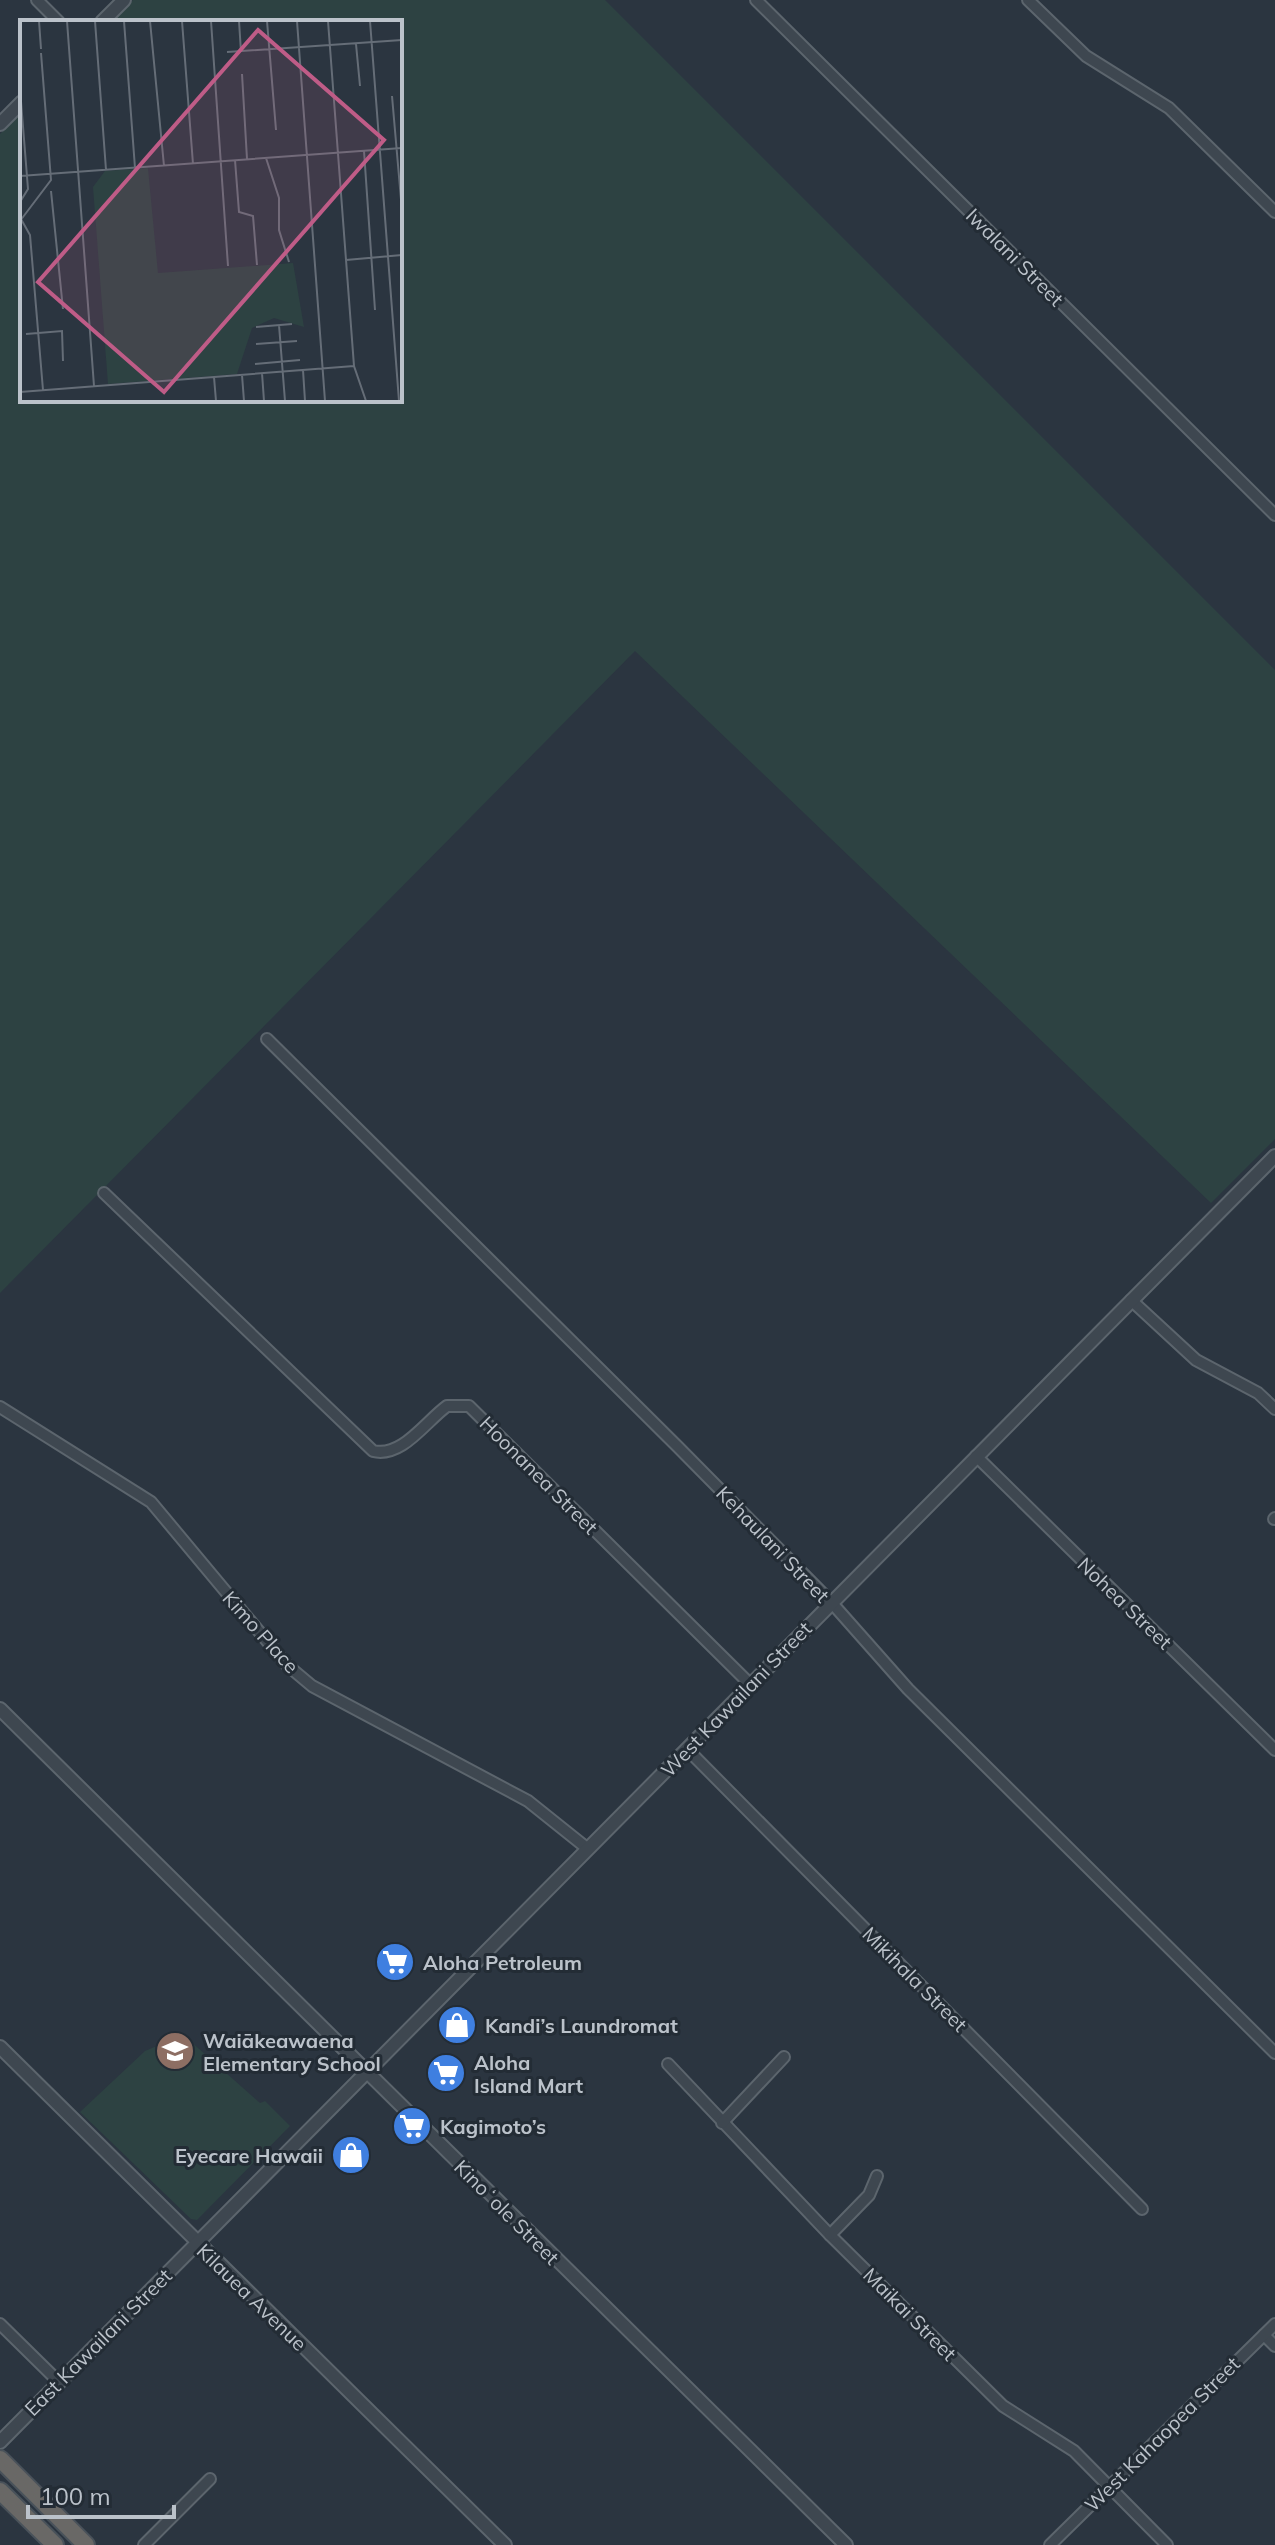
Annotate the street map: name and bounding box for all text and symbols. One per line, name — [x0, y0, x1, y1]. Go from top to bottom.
inset map — [20, 20, 402, 402]
street label: Iwalani Street — [961, 203, 1069, 311]
street label: Hoonanea Street — [475, 1411, 603, 1539]
street label: Kehaulani Street — [711, 1481, 835, 1607]
street label: Nohea Street — [1073, 1552, 1177, 1654]
street label: Kimo Place — [218, 1586, 304, 1678]
street label: West Kawailani Street — [655, 1616, 817, 1782]
street label: Mikihala Street — [857, 1921, 973, 2037]
supermarket icon: Aloha Petroleum — [374, 1941, 416, 1983]
place label: Aloha Petroleum — [423, 1950, 582, 1975]
shop icon: Kandi’s Laundromat — [436, 2004, 478, 2046]
place label: Kandi’s Laundromat — [485, 2013, 678, 2038]
place label: Waiākeawaena Elementary School — [203, 2028, 381, 2076]
school or university icon: Waiākeawaena Elementary School — [154, 2030, 196, 2072]
place label: Aloha Island Mart — [474, 2050, 583, 2098]
supermarket icon: Aloha Island Mart — [425, 2052, 467, 2094]
supermarket icon: Kagimoto’s — [391, 2105, 433, 2147]
place label: Kagimoto’s — [440, 2114, 546, 2139]
shop icon: Eyecare Hawaii — [330, 2134, 372, 2176]
place label: Eyecare Hawaii — [175, 2143, 323, 2168]
street label: Kinoʻole Street — [449, 2154, 565, 2270]
street label: Kilauea Avenue — [192, 2238, 312, 2356]
street label: Maikai Street — [858, 2262, 962, 2366]
street label: East Kawailani Street — [19, 2263, 177, 2421]
street label: West Kahaopea Street — [1079, 2351, 1245, 2517]
scale bar — [28, 2469, 174, 2519]
text: 100 m — [40, 2481, 111, 2511]

